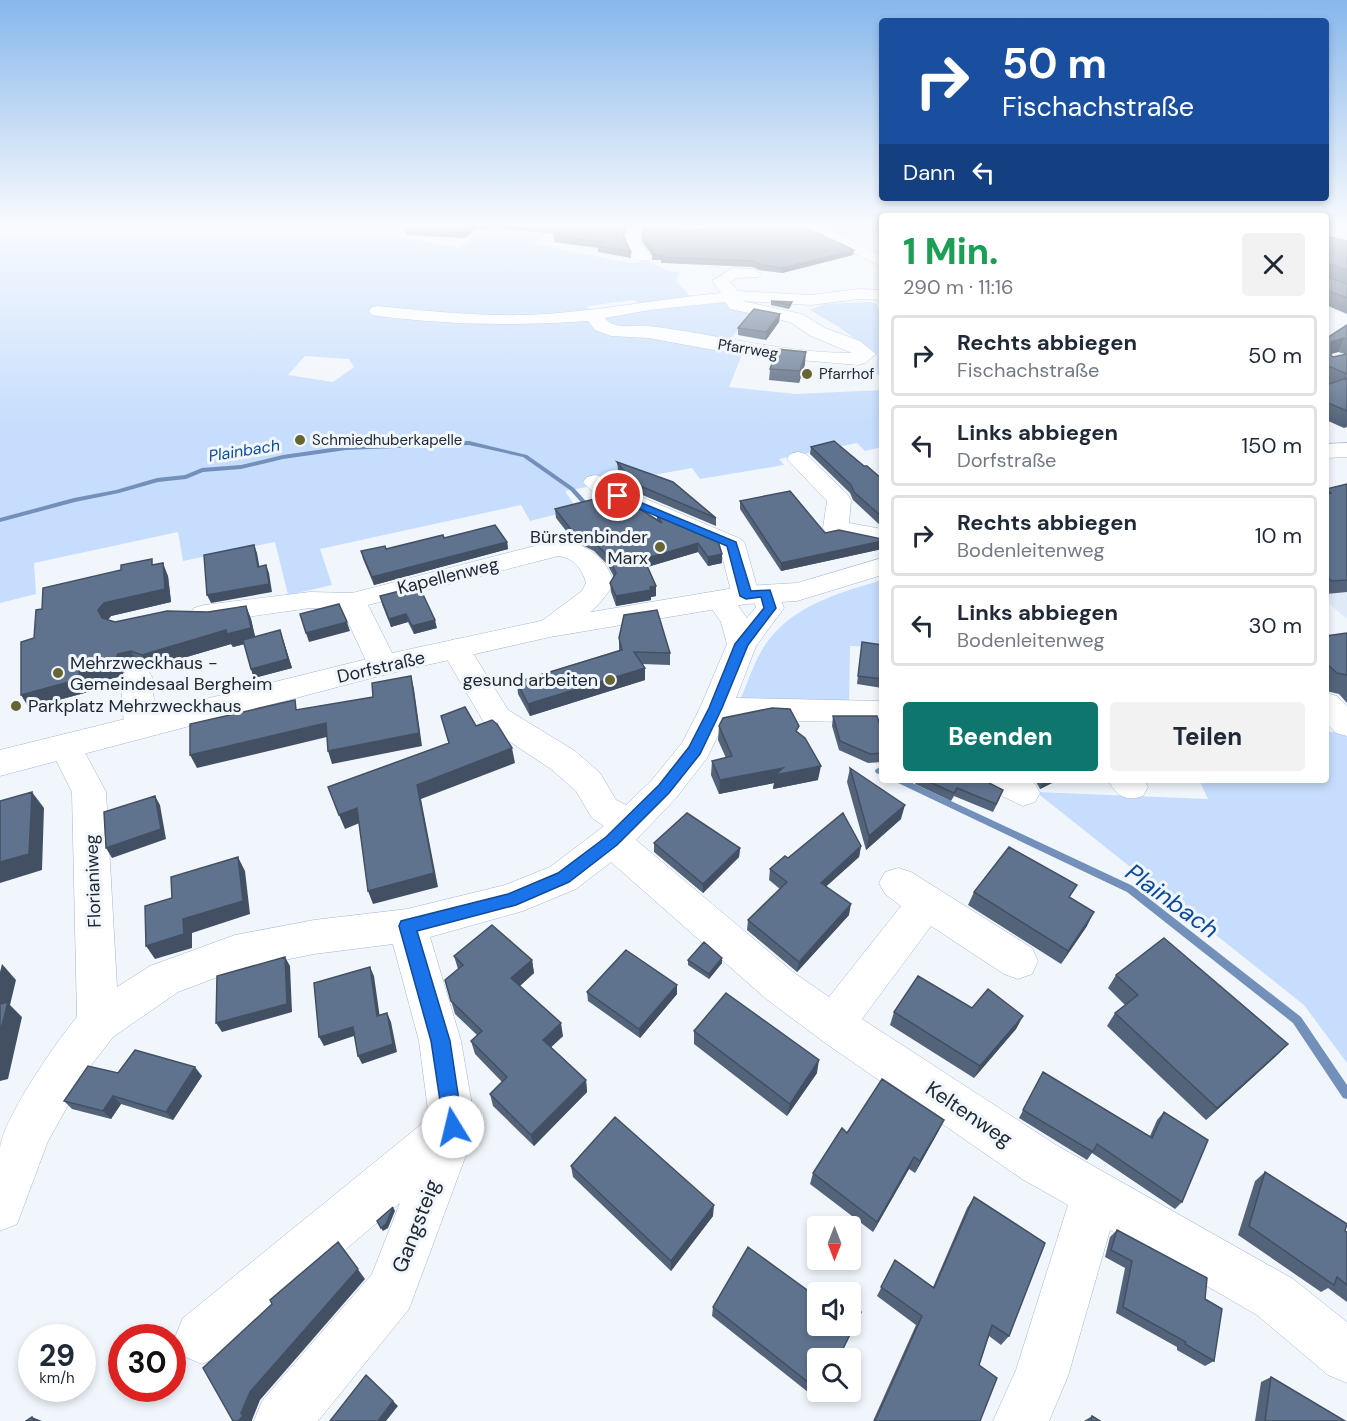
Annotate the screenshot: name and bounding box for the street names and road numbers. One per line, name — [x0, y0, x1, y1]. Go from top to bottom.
street label: Pfarrweg — [716, 334, 780, 364]
street label: Kapellenweg — [395, 552, 501, 600]
street label: Dorfstraße — [335, 645, 427, 689]
street label: Florianiweg — [79, 834, 107, 928]
street label: Keltenweg — [920, 1075, 1018, 1154]
street label: Gangsteig — [385, 1175, 447, 1277]

